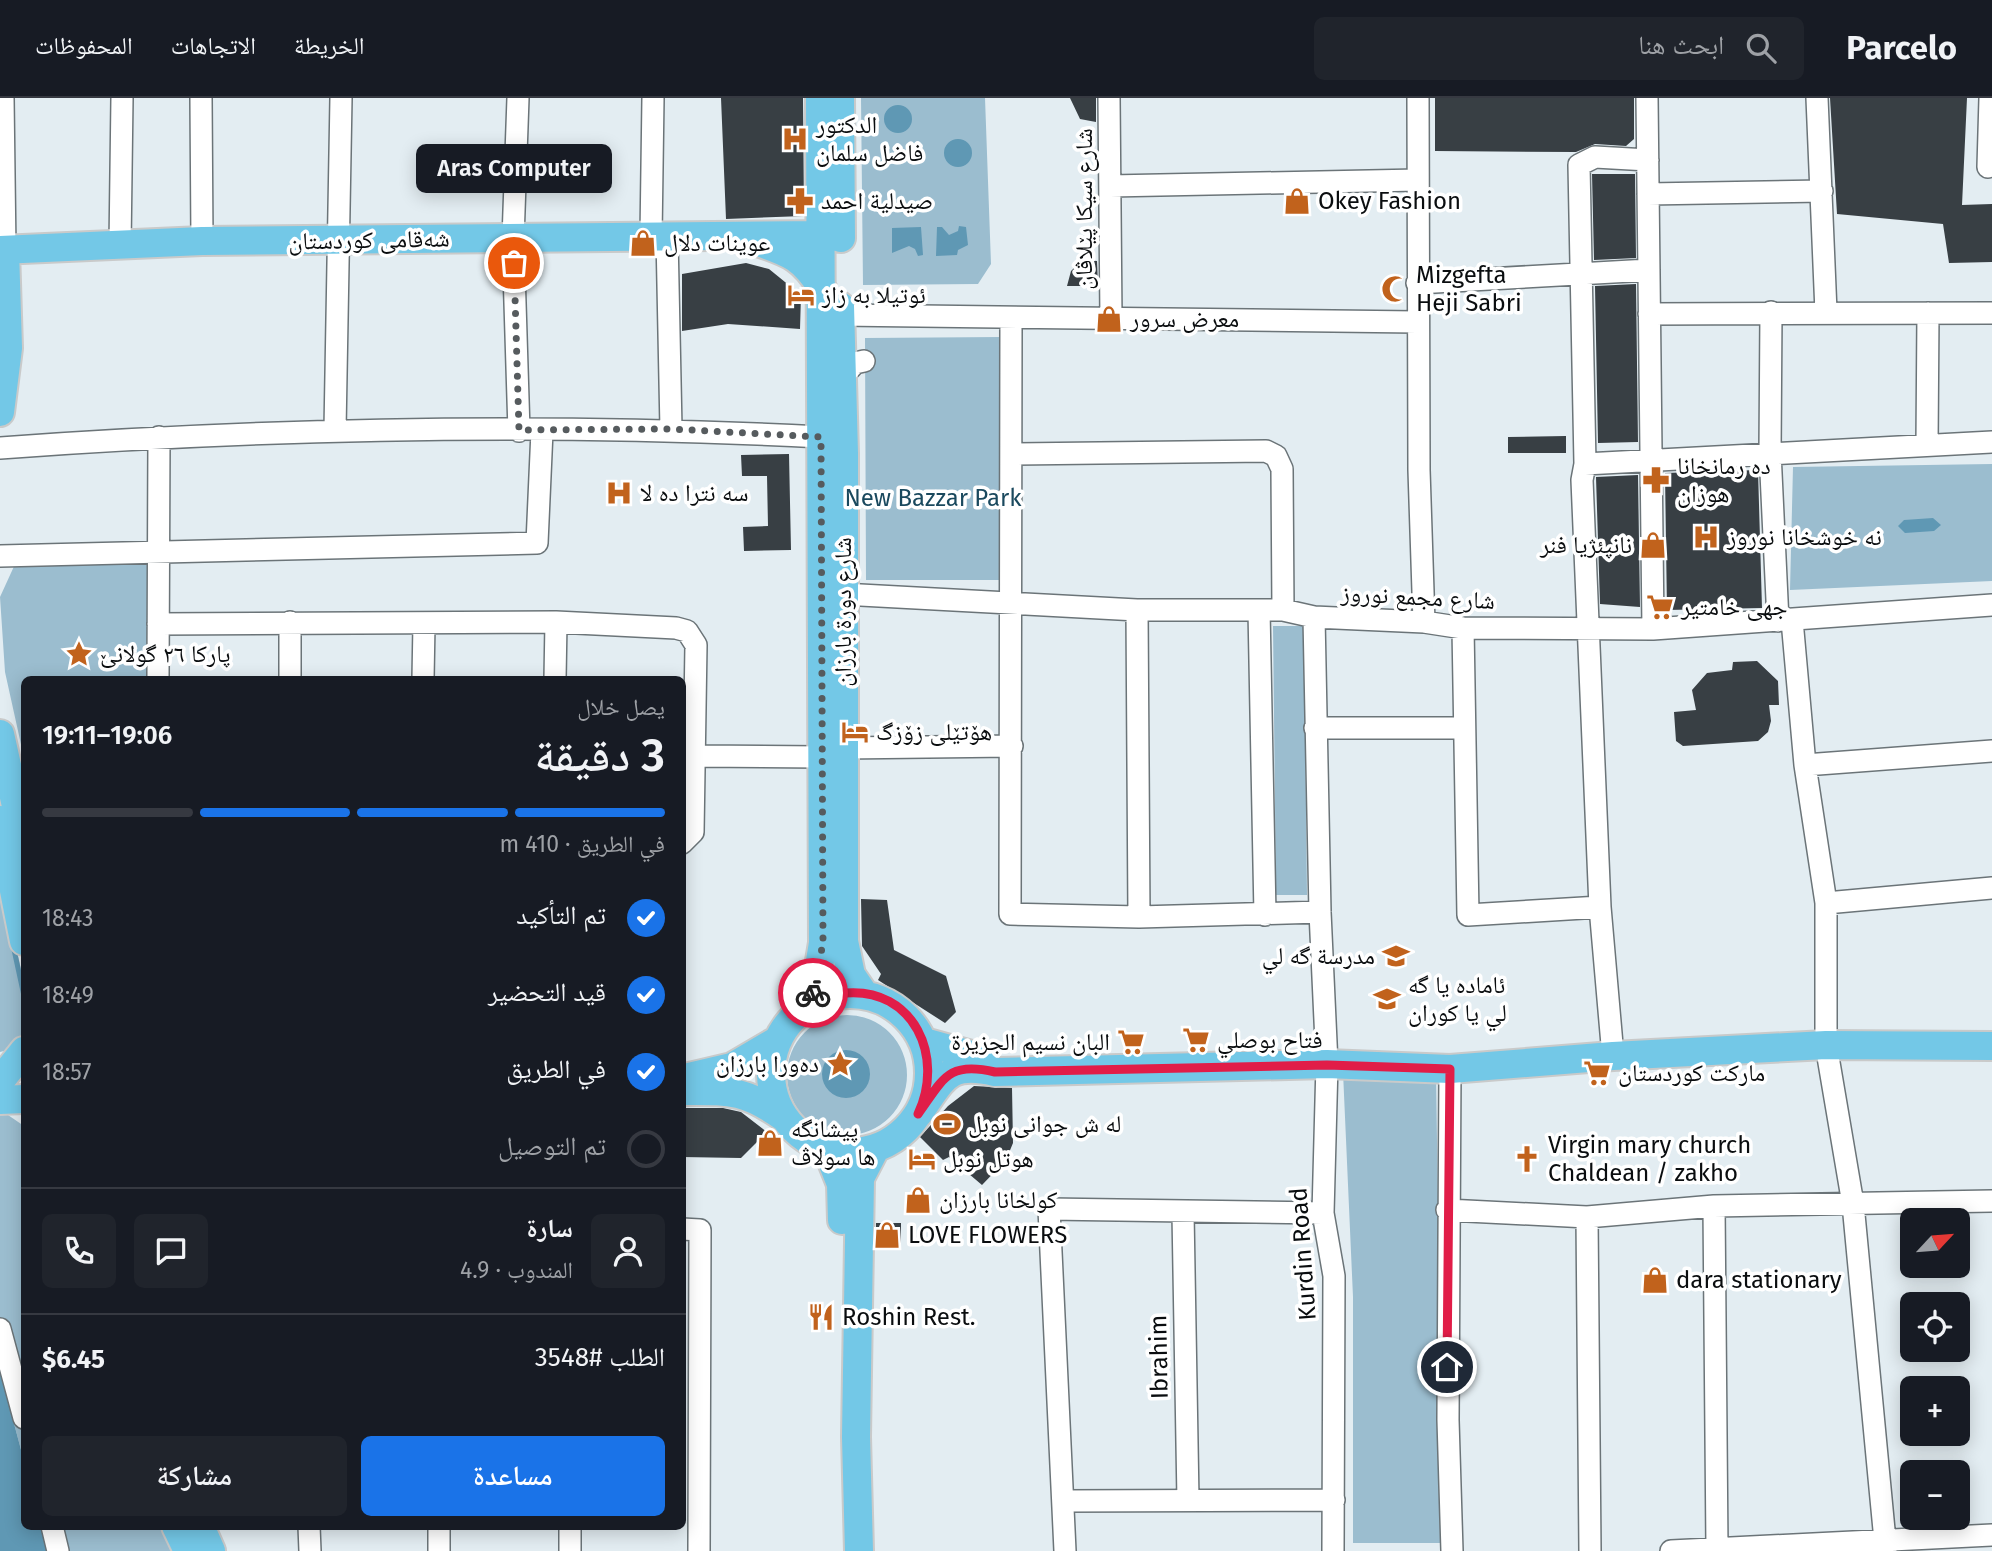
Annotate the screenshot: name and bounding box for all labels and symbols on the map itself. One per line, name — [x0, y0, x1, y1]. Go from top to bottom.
place label: الدكتور فاضل سلمان — [815, 111, 923, 167]
hospital icon: الدكتور فاضل سلمان — [780, 124, 810, 154]
street label: شارع سيكا پێلاڤان — [1070, 128, 1099, 290]
callout: Aras Computer — [416, 144, 612, 193]
pharmacy icon: صيدلية احمد — [785, 186, 815, 216]
shop icon: Okey Fashion — [1282, 186, 1312, 216]
place label: صيدلية احمد — [821, 187, 933, 215]
place label: Okey Fashion — [1318, 187, 1461, 215]
street label: شەقامی کوردستان — [288, 225, 450, 255]
shop icon: عوينات دلال — [628, 228, 658, 258]
place label: عوينات دلال — [664, 229, 770, 257]
pin — [484, 233, 544, 293]
place label: Mizgefta Heji Sabri — [1416, 261, 1522, 317]
mosque icon: Mizgefta Heji Sabri — [1380, 274, 1410, 304]
hotel icon: ئوتيلا به زاز — [786, 280, 816, 310]
place label: ئوتيلا به زاز — [821, 281, 926, 309]
shop icon: معرض سرور — [1094, 304, 1124, 334]
place label: معرض سرور — [1129, 305, 1239, 333]
place label: ده رمانخانا هوزان — [1677, 452, 1771, 508]
pharmacy icon: ده رمانخانا هوزان — [1641, 465, 1671, 495]
hospital icon: سه نترا ده لا — [604, 478, 634, 508]
place label: سه نترا ده لا — [640, 479, 749, 507]
park label: New Bazzar Park — [844, 484, 1022, 512]
hospital icon: نه خوشخانا نوروز — [1691, 522, 1721, 552]
place label: نه خوشخانا نوروز — [1726, 523, 1882, 551]
shop icon: نانپئژيا فنر — [1638, 530, 1668, 560]
place label: نانپئژيا فنر — [1539, 531, 1632, 559]
street label: شارع دورة بارزان — [829, 537, 858, 687]
street label: شارع مجمع نوروز — [1339, 579, 1496, 616]
supermarket icon: جهى خامتير — [1645, 592, 1675, 622]
place label: جهى خامتير — [1680, 593, 1788, 621]
place icon: پارکا ٢٦ گولانێ — [64, 639, 94, 669]
place label: پارکا ٢٦ گولانێ — [100, 640, 231, 668]
hotel icon: هۆتێلی زۆزگ — [840, 717, 870, 747]
place label: هۆتێلی زۆزگ — [876, 718, 992, 746]
school or university icon: مدرسة گه لي — [1381, 941, 1411, 971]
place label: مدرسة گه لي — [1262, 942, 1375, 975]
courier — [778, 958, 848, 1028]
place label: ئاماده يا گه لي يا كوران — [1408, 971, 1507, 1032]
school or university icon: ئاماده يا گه لي يا كوران — [1372, 984, 1402, 1014]
supermarket icon: فتاح بوصلي — [1181, 1025, 1211, 1055]
place label: فتاح بوصلي — [1217, 1026, 1322, 1059]
supermarket icon: البان نسيم الجزيرة — [1116, 1027, 1146, 1057]
place label: البان نسيم الجزيرة — [951, 1028, 1110, 1058]
place icon: دەورا بارزان — [825, 1049, 855, 1079]
place label: دەورا بارزان — [716, 1050, 819, 1078]
supermarket icon: ماركت كوردستان — [1582, 1058, 1612, 1088]
place label: ماركت كوردستان — [1618, 1059, 1765, 1087]
sports icon: له ش جوانى نوبل — [932, 1109, 962, 1139]
place label: له ش جوانى نوبل — [968, 1110, 1121, 1138]
place label: پيشانگه ها سولاڤ — [791, 1115, 875, 1171]
shop icon: پيشانگه ها سولاڤ — [755, 1128, 785, 1158]
place label: Virgin mary church Chaldean / zakho — [1548, 1131, 1751, 1187]
hotel icon: هوتل نوبل — [907, 1144, 937, 1174]
church icon: Virgin mary church Chaldean / zakho — [1512, 1144, 1542, 1174]
place label: هوتل نوبل — [943, 1145, 1034, 1173]
shop icon: كولخانا بارزان — [903, 1185, 933, 1215]
place label: كولخانا بارزان — [939, 1186, 1057, 1214]
street label: Kurdin Road — [1284, 1187, 1322, 1321]
north arrow — [1900, 1208, 1970, 1278]
shop icon: LOVE FLOWERS — [872, 1220, 902, 1250]
place label: LOVE FLOWERS — [908, 1221, 1067, 1249]
shop icon: dara stationary — [1640, 1265, 1670, 1295]
place label: dara stationary — [1676, 1266, 1842, 1294]
restaurant icon: Roshin Rest. — [806, 1302, 836, 1332]
place label: Roshin Rest. — [842, 1303, 976, 1331]
street label: Ibrahim — [1144, 1315, 1174, 1399]
pin — [1417, 1337, 1477, 1397]

